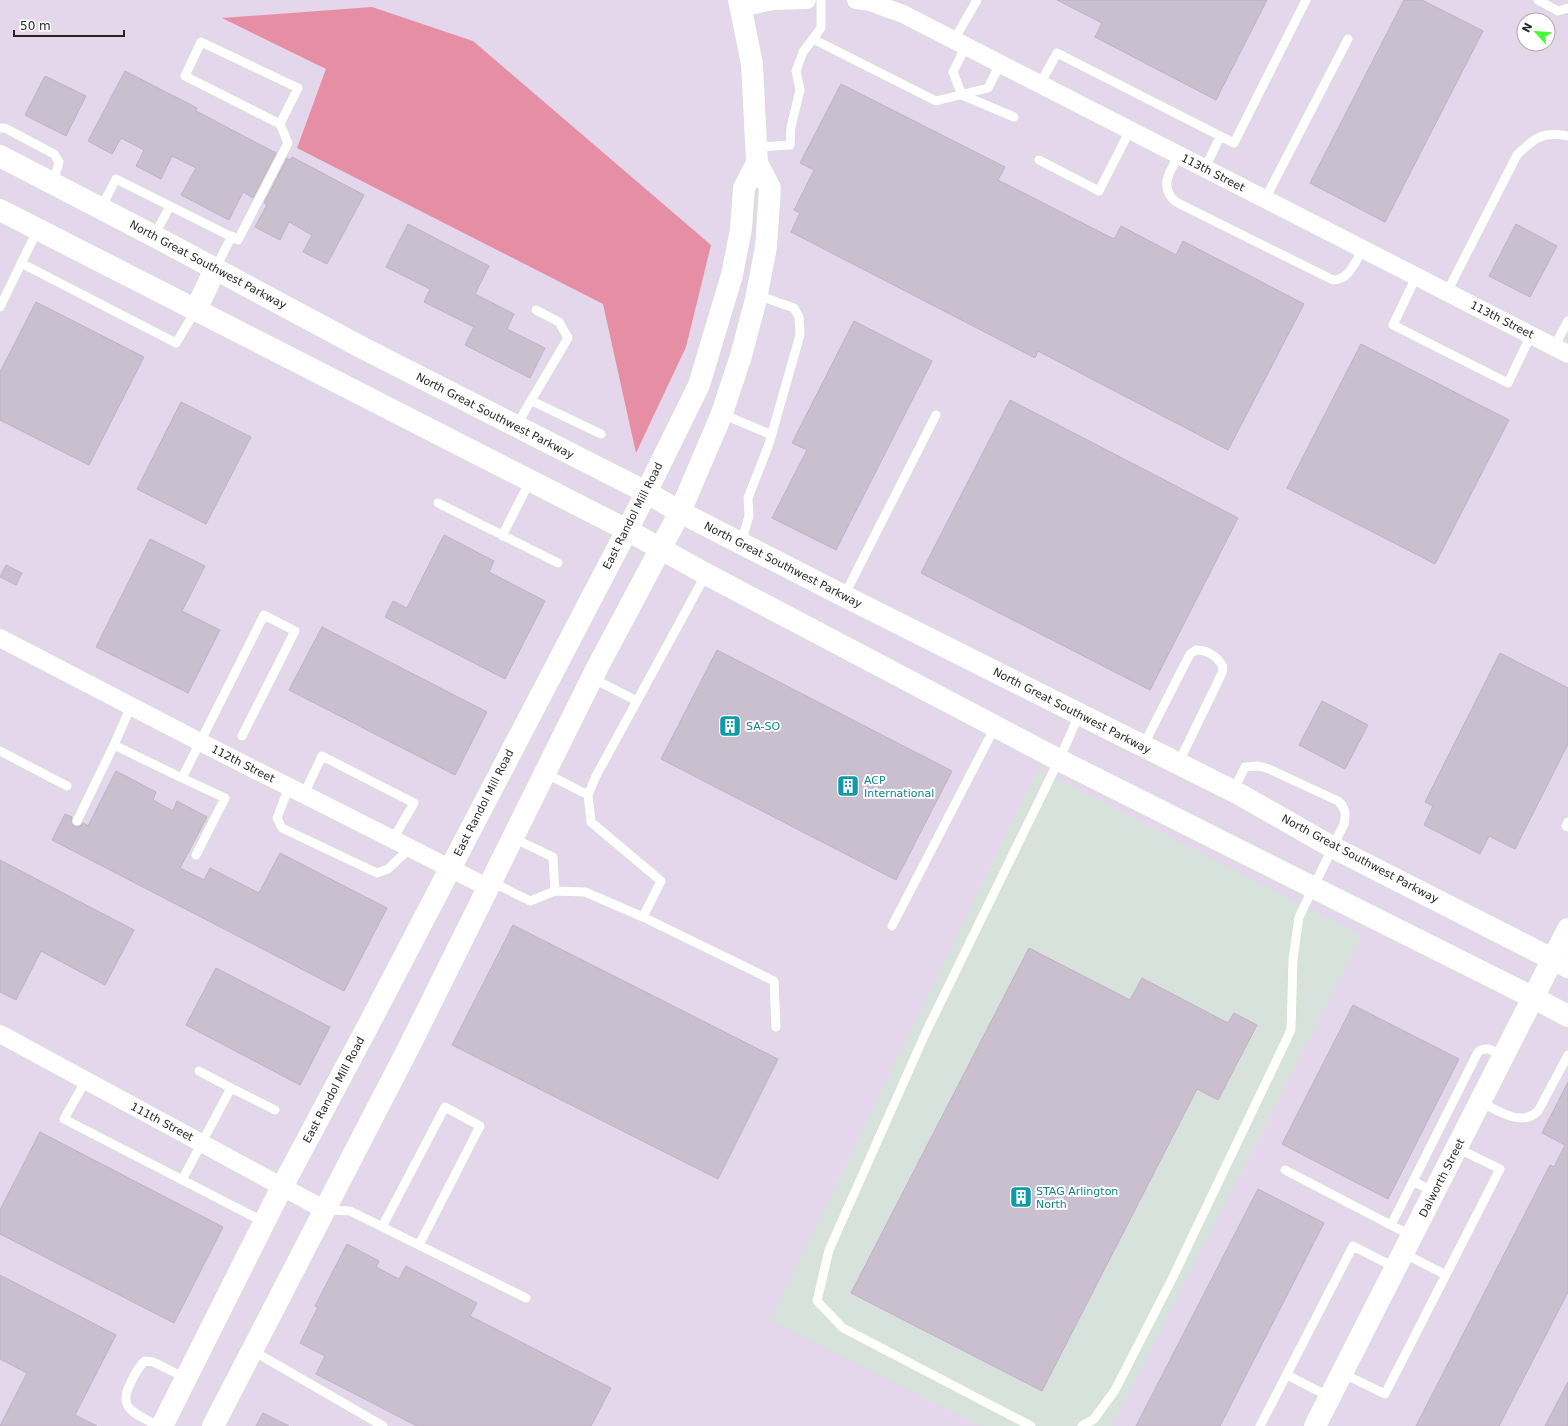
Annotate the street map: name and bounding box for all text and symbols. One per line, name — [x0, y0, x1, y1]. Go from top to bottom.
scale bar — [14, 12, 124, 38]
north arrow — [1516, 12, 1556, 52]
text: 50 m — [20, 19, 51, 33]
text: N — [1520, 21, 1535, 35]
street label: 113th Street — [1179, 151, 1247, 195]
street label: North Great Southwest Parkway — [127, 218, 289, 312]
street label: 113th Street — [1468, 298, 1536, 342]
street label: North Great Southwest Parkway — [414, 370, 577, 462]
street label: East Randol Mill Road — [600, 460, 666, 572]
street label: North Great Southwest Parkway — [702, 519, 865, 611]
street label: North Great Southwest Parkway — [991, 665, 1154, 757]
building icon: SA-SO — [717, 713, 743, 739]
place label: SA-SO — [746, 720, 780, 733]
street label: 112th Street — [209, 742, 277, 786]
street label: East Randol Mill Road — [451, 747, 517, 859]
building icon: ACP International — [835, 773, 861, 799]
place label: ACP International — [864, 774, 934, 800]
street label: North Great Southwest Parkway — [1279, 812, 1441, 906]
street label: East Randol Mill Road — [300, 1035, 368, 1145]
street label: 111th Street — [128, 1100, 196, 1144]
street label: Dalworth Street — [1417, 1136, 1468, 1220]
building icon: STAG Arlington North — [1008, 1184, 1034, 1210]
place label: STAG Arlington North — [1036, 1185, 1118, 1211]

